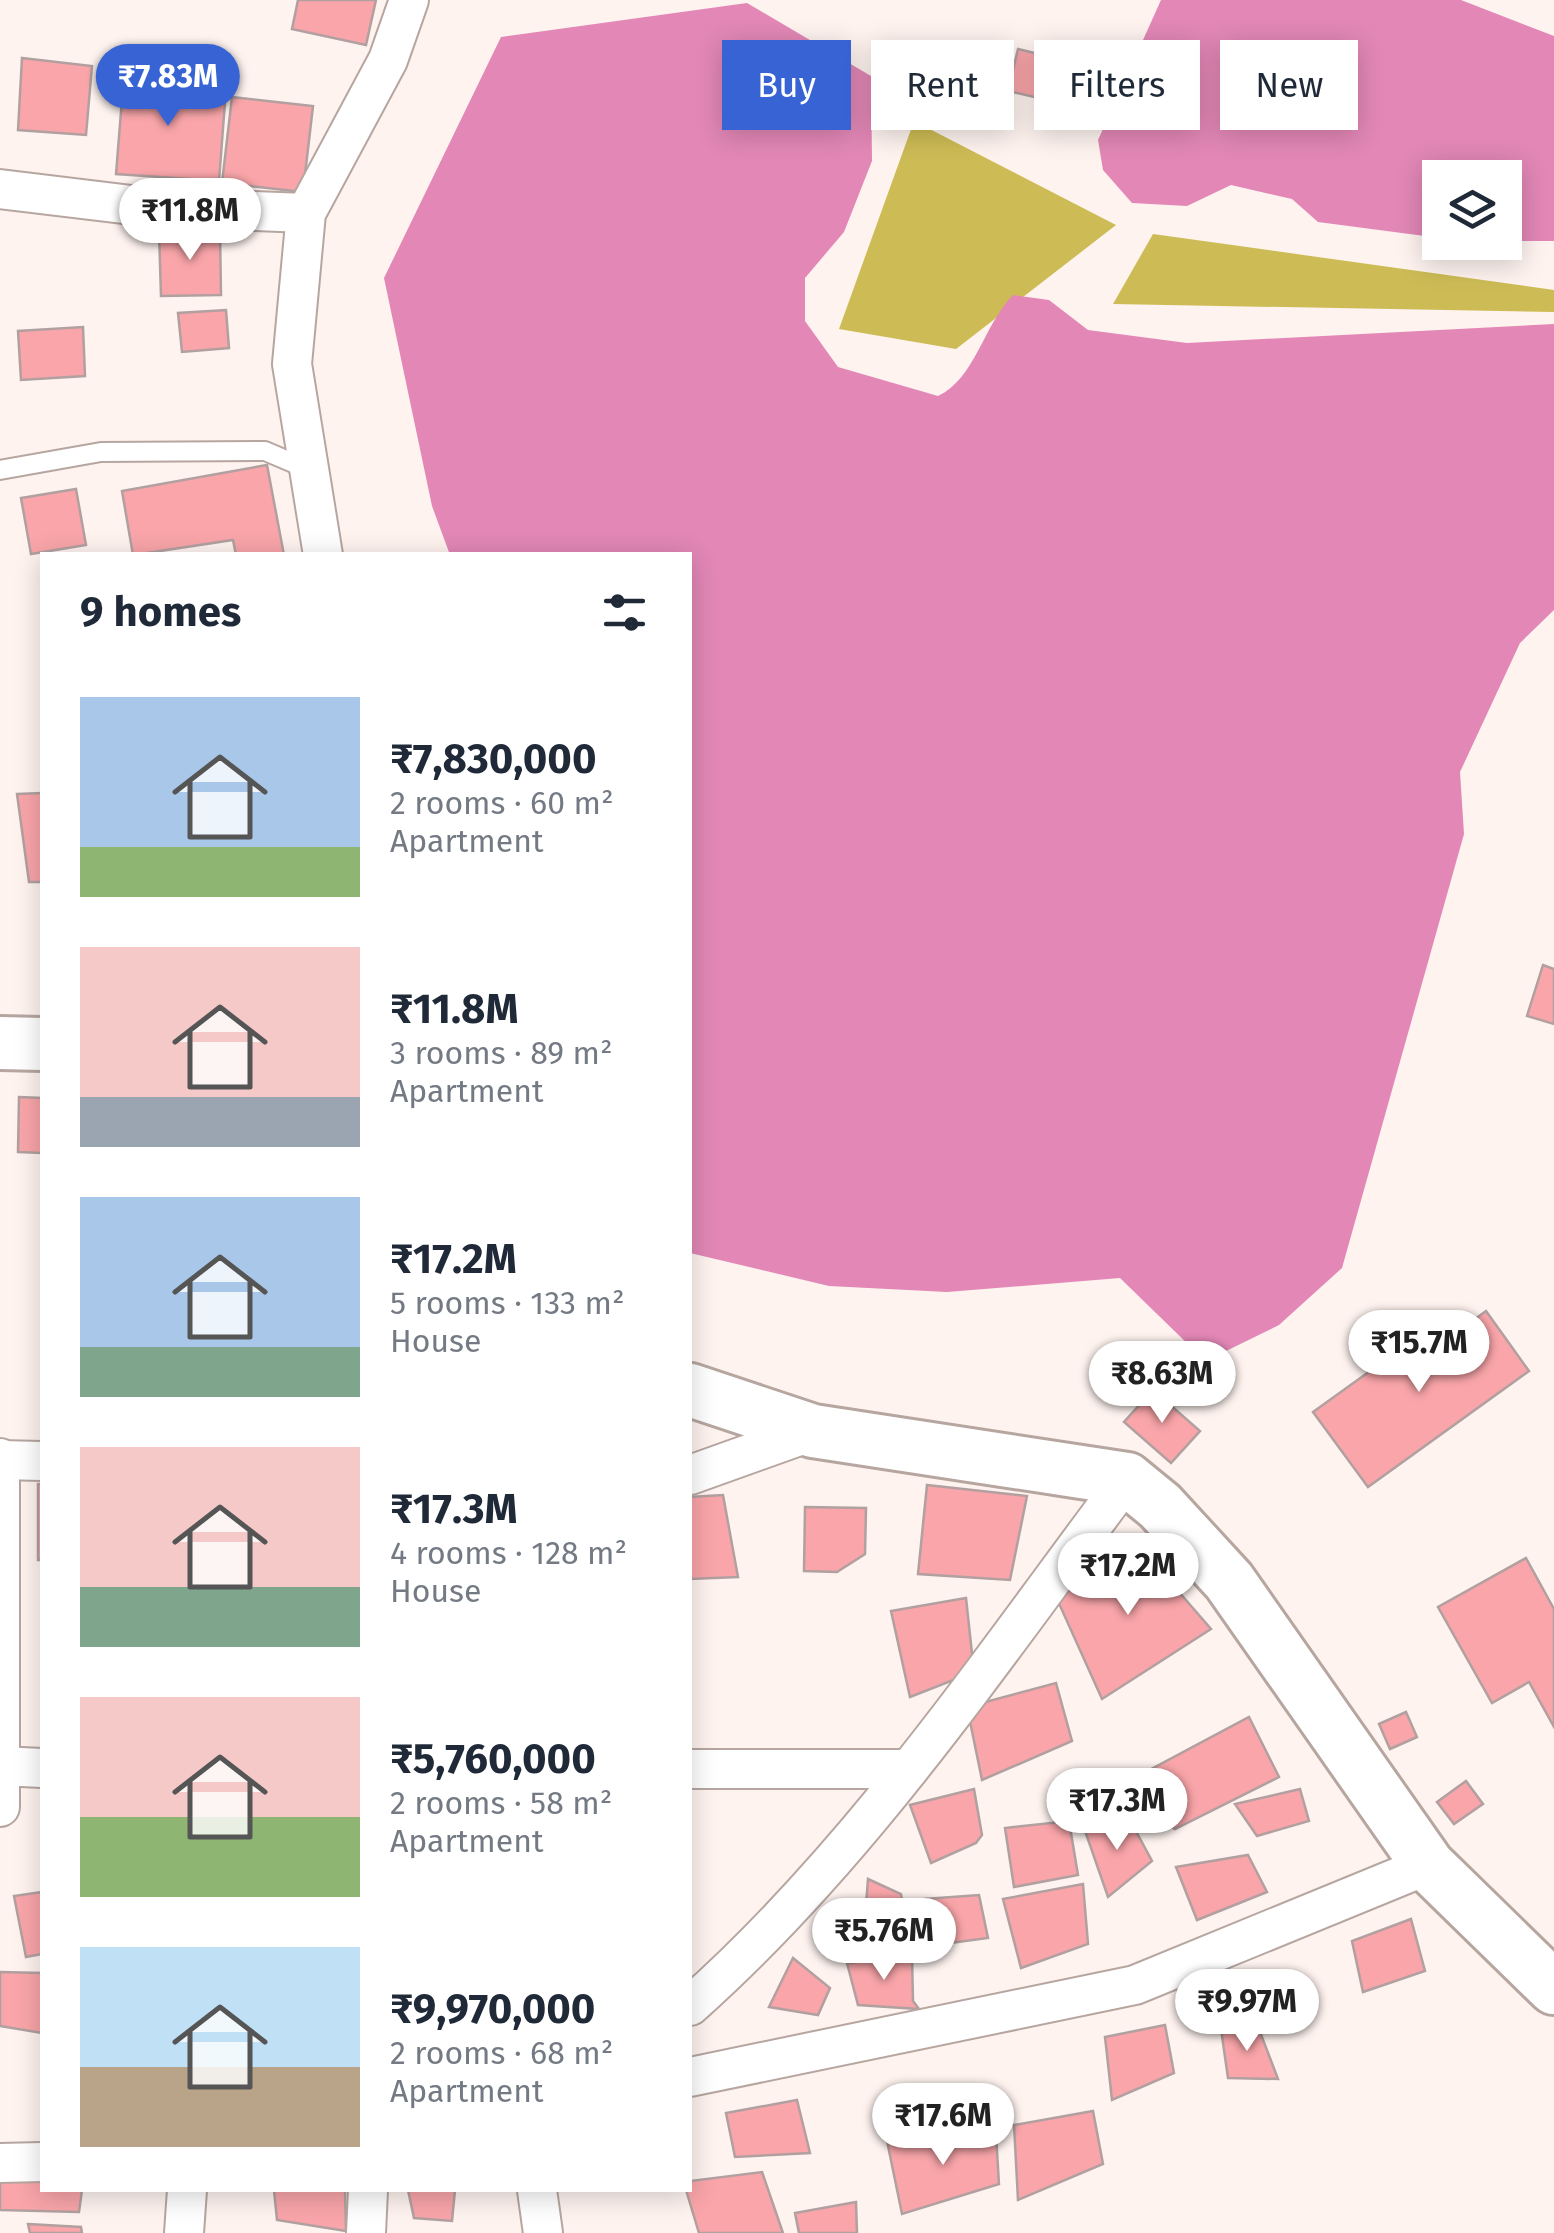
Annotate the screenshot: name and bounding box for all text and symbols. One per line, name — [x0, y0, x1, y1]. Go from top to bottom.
chip: Buy — [722, 40, 851, 130]
chip: Rent — [871, 40, 1014, 130]
chip: Filters — [1034, 40, 1200, 130]
chip: New — [1220, 40, 1358, 130]
pin: ₹7.83M — [87, 44, 249, 129]
text: ₹7.83M — [118, 57, 218, 95]
map controls — [1422, 160, 1522, 260]
button: layers — [1422, 160, 1522, 260]
pin: ₹11.8M — [109, 178, 271, 263]
text: ₹11.8M — [141, 191, 239, 229]
icon: filters — [597, 585, 652, 640]
text: 9 homes — [80, 587, 241, 637]
text: ₹7,830,000 — [390, 734, 597, 784]
icon: home — [160, 737, 280, 857]
text: 2 rooms · 60 m² — [390, 784, 614, 822]
text: Apartment — [390, 822, 544, 860]
text: ₹11.8M — [390, 984, 518, 1034]
icon: home — [160, 987, 280, 1107]
text: 3 rooms · 89 m² — [390, 1034, 613, 1072]
text: Apartment — [390, 1072, 544, 1110]
text: ₹17.2M — [390, 1234, 517, 1284]
icon: home — [160, 1237, 280, 1357]
text: 5 rooms · 133 m² — [390, 1284, 625, 1322]
pin: ₹15.7M — [1338, 1310, 1500, 1395]
text: House — [390, 1322, 481, 1360]
text: ₹15.7M — [1370, 1323, 1468, 1361]
pin: ₹8.63M — [1081, 1341, 1243, 1426]
text: ₹8.63M — [1111, 1354, 1213, 1392]
text: ₹17.3M — [390, 1484, 518, 1534]
icon: home — [160, 1487, 280, 1607]
pin: ₹17.2M — [1047, 1533, 1209, 1618]
text: 4 rooms · 128 m² — [390, 1534, 627, 1572]
text: ₹17.2M — [1080, 1546, 1176, 1584]
text: House — [390, 1572, 481, 1610]
text: ₹5,760,000 — [390, 1734, 596, 1784]
icon: home — [160, 1737, 280, 1857]
pin: ₹17.3M — [1036, 1768, 1198, 1853]
text: ₹17.3M — [1068, 1781, 1166, 1819]
text: 2 rooms · 58 m² — [390, 1784, 612, 1822]
text: Apartment — [390, 1822, 544, 1860]
pin: ₹5.76M — [803, 1898, 965, 1983]
text: ₹5.76M — [834, 1911, 934, 1949]
pin: ₹9.97M — [1166, 1969, 1328, 2054]
text: ₹9.97M — [1197, 1982, 1297, 2020]
text: ₹9,970,000 — [390, 1984, 595, 2034]
icon: home — [160, 1987, 280, 2107]
text: 2 rooms · 68 m² — [390, 2034, 613, 2072]
text: Apartment — [390, 2072, 544, 2110]
pin: ₹17.6M — [862, 2083, 1024, 2168]
text: ₹17.6M — [894, 2096, 992, 2134]

